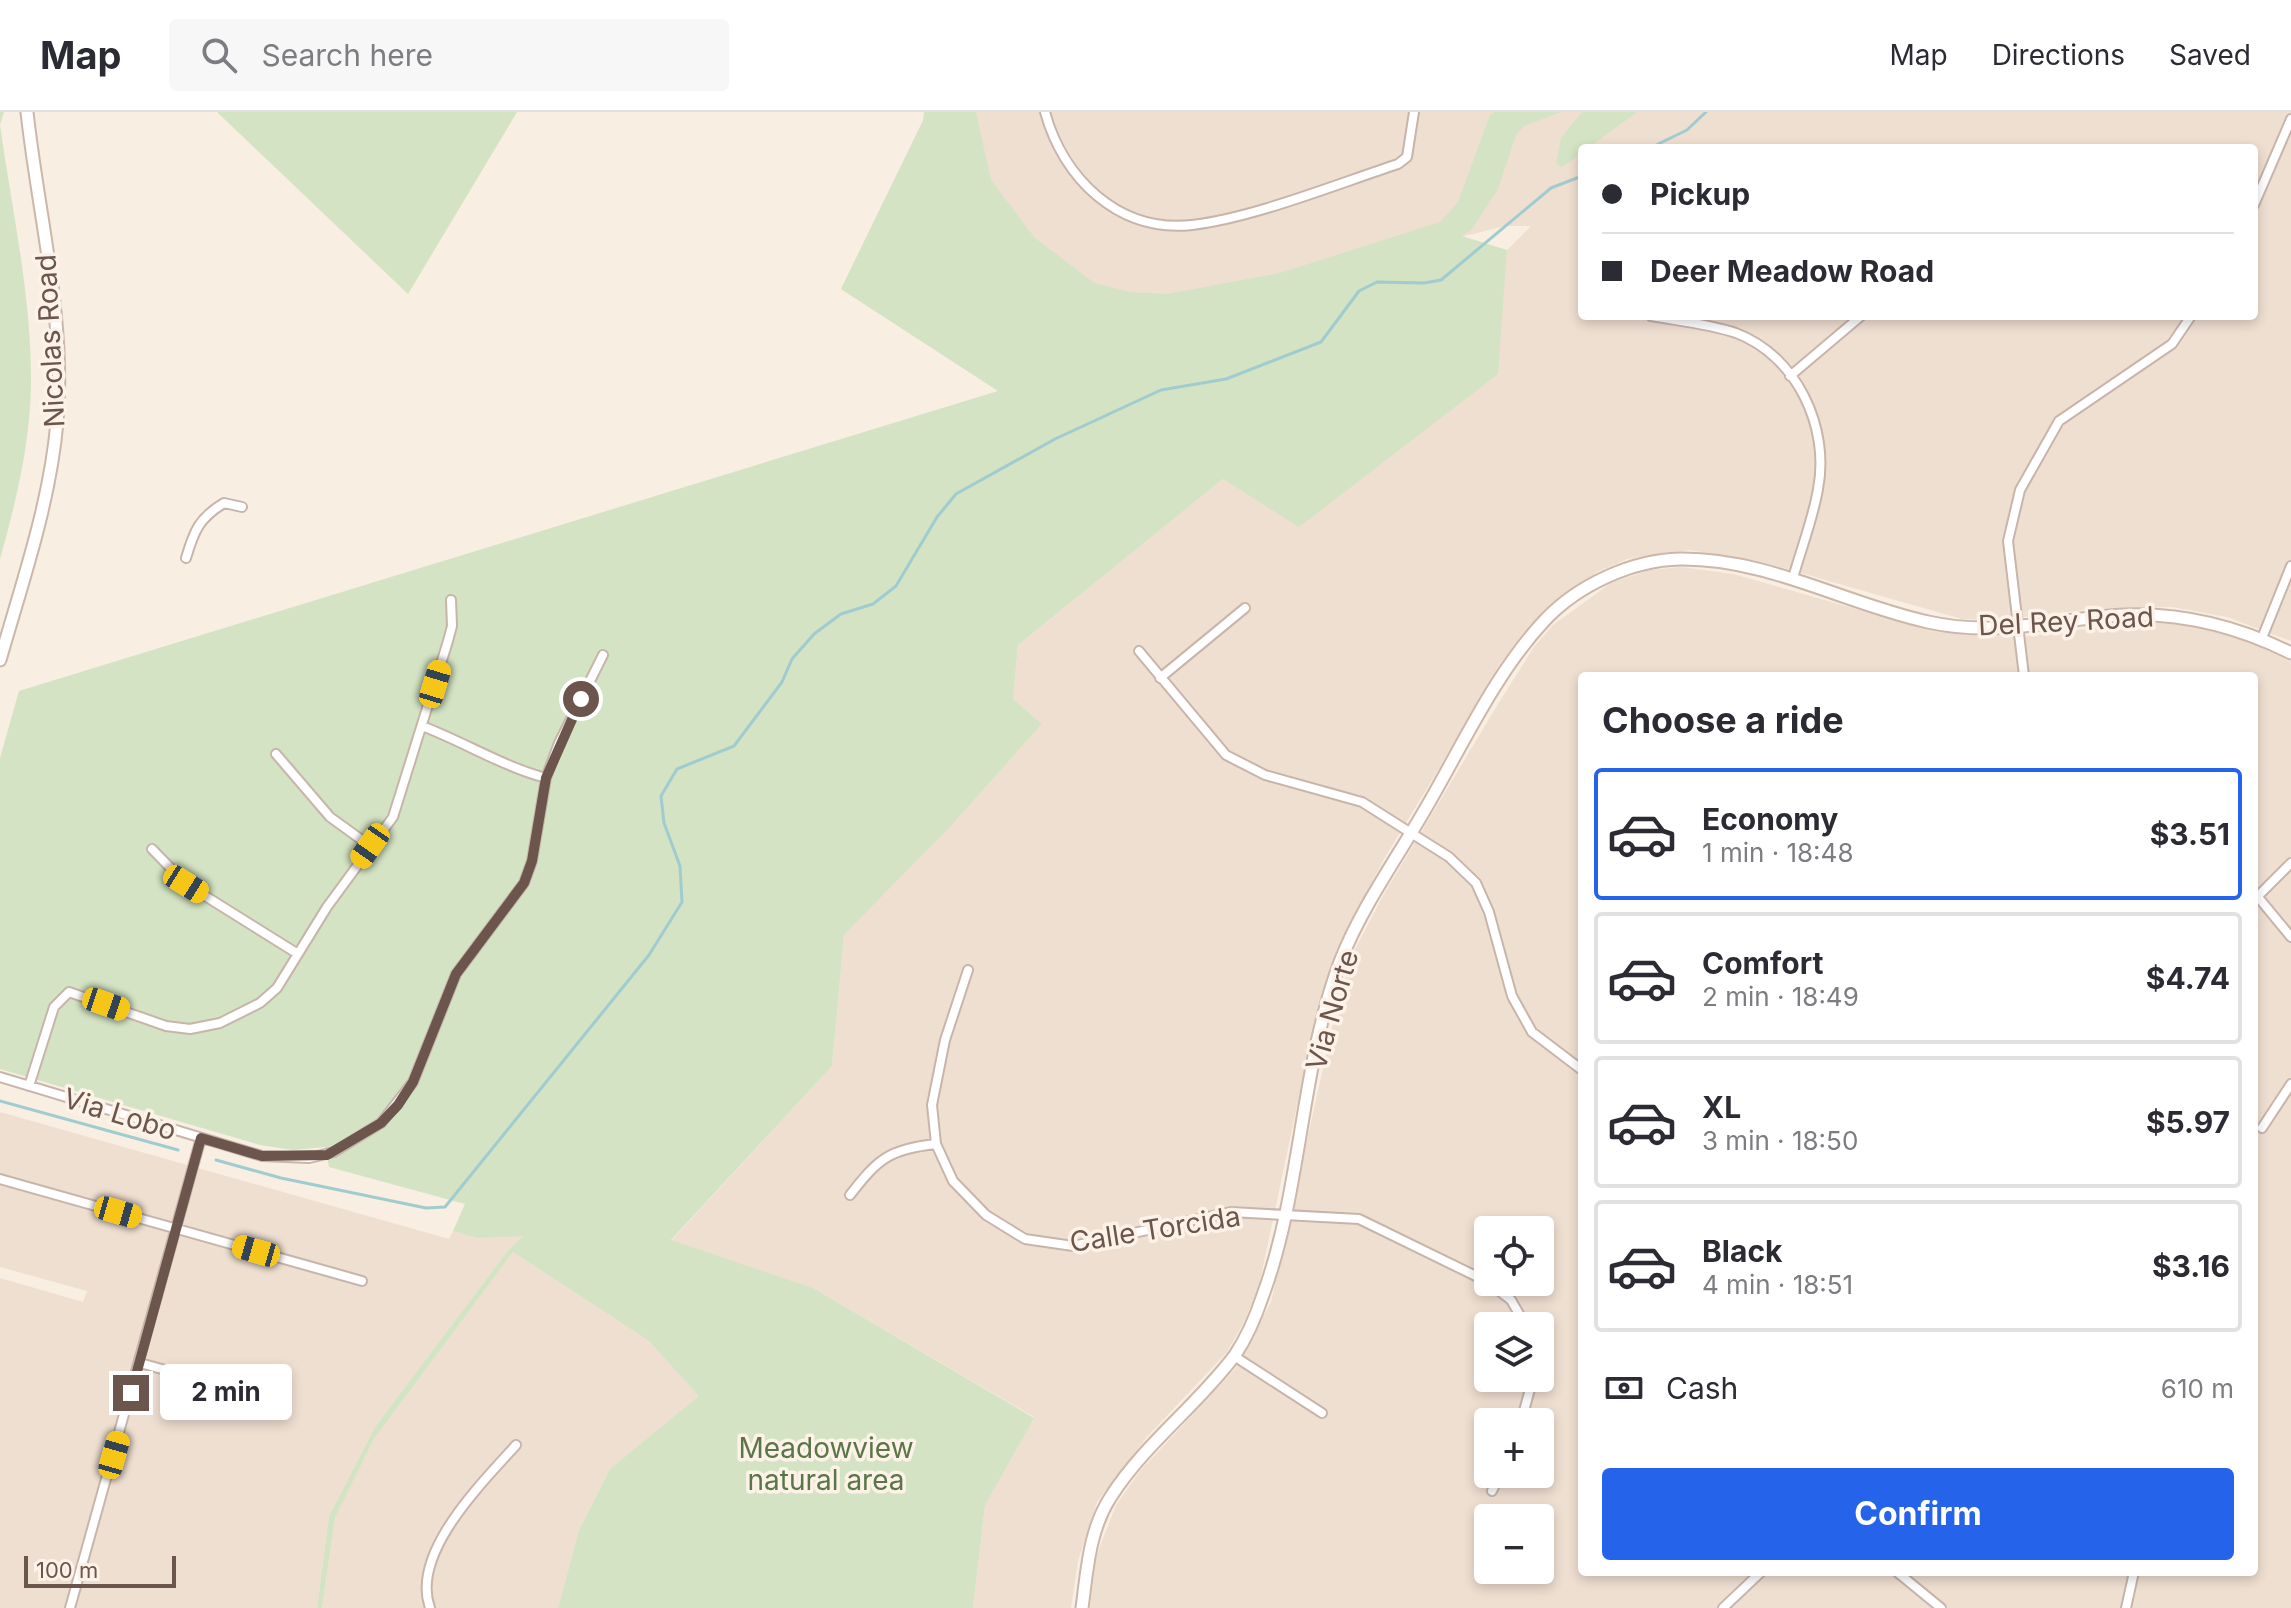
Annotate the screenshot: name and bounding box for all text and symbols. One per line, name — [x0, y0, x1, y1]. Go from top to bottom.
search box — [169, 19, 729, 91]
text: Map — [40, 32, 121, 78]
icon: search — [197, 33, 241, 77]
text: Search here — [261, 37, 433, 73]
text: Map — [1889, 38, 1948, 72]
text: Directions — [1992, 38, 2125, 72]
text: Saved — [2169, 38, 2251, 72]
text: Pickup — [1650, 176, 1750, 212]
text: Deer Meadow Road — [1650, 253, 1934, 289]
street label: Nicolas Road — [28, 254, 72, 428]
street label: Del Rey Road — [1977, 599, 2155, 643]
car — [417, 658, 453, 710]
route start — [563, 681, 599, 717]
text: Choose a ride — [1602, 698, 1844, 742]
icon: car — [1606, 798, 1678, 870]
text: Economy — [1702, 801, 1838, 837]
text: $3.51 — [2150, 816, 2230, 852]
car — [346, 819, 394, 873]
text: 1 min · 18:48 — [1702, 837, 1853, 868]
car — [159, 861, 213, 907]
icon: car — [1606, 942, 1678, 1014]
text: Comfort — [1702, 945, 1823, 981]
street label: Via Norte — [1299, 946, 1365, 1074]
text: $4.74 — [2146, 960, 2230, 996]
text: 2 min · 18:49 — [1702, 981, 1859, 1012]
car — [79, 985, 133, 1023]
street label: Via Lobo — [59, 1081, 181, 1147]
icon: car — [1606, 1086, 1678, 1158]
text: XL — [1702, 1089, 1741, 1125]
text: $5.97 — [2146, 1104, 2230, 1140]
text: 3 min · 18:50 — [1702, 1125, 1858, 1156]
car — [92, 1194, 144, 1230]
street label: Calle Torcida — [1067, 1199, 1243, 1259]
map controls — [1474, 1216, 1554, 1584]
button: locate — [1474, 1216, 1554, 1296]
icon: car — [1606, 1230, 1678, 1302]
car — [230, 1233, 282, 1269]
text: Black — [1702, 1233, 1782, 1269]
text: $3.16 — [2152, 1248, 2230, 1284]
text: 4 min · 18:51 — [1702, 1269, 1853, 1300]
button: layers — [1474, 1312, 1554, 1392]
callout: 2 min — [159, 1365, 291, 1421]
icon: cash — [1602, 1366, 1646, 1410]
text: Cash — [1666, 1370, 1738, 1406]
text: 610 m — [2161, 1373, 2234, 1404]
route end — [113, 1375, 149, 1411]
text: 2 min — [191, 1376, 261, 1407]
button: + — [1474, 1408, 1554, 1488]
car — [96, 1429, 132, 1481]
park label: Meadowview natural area — [738, 1431, 914, 1497]
button: Confirm — [1602, 1468, 2234, 1560]
button: − — [1474, 1504, 1554, 1584]
scale bar — [24, 1552, 176, 1588]
text: 100 m — [36, 1557, 98, 1583]

